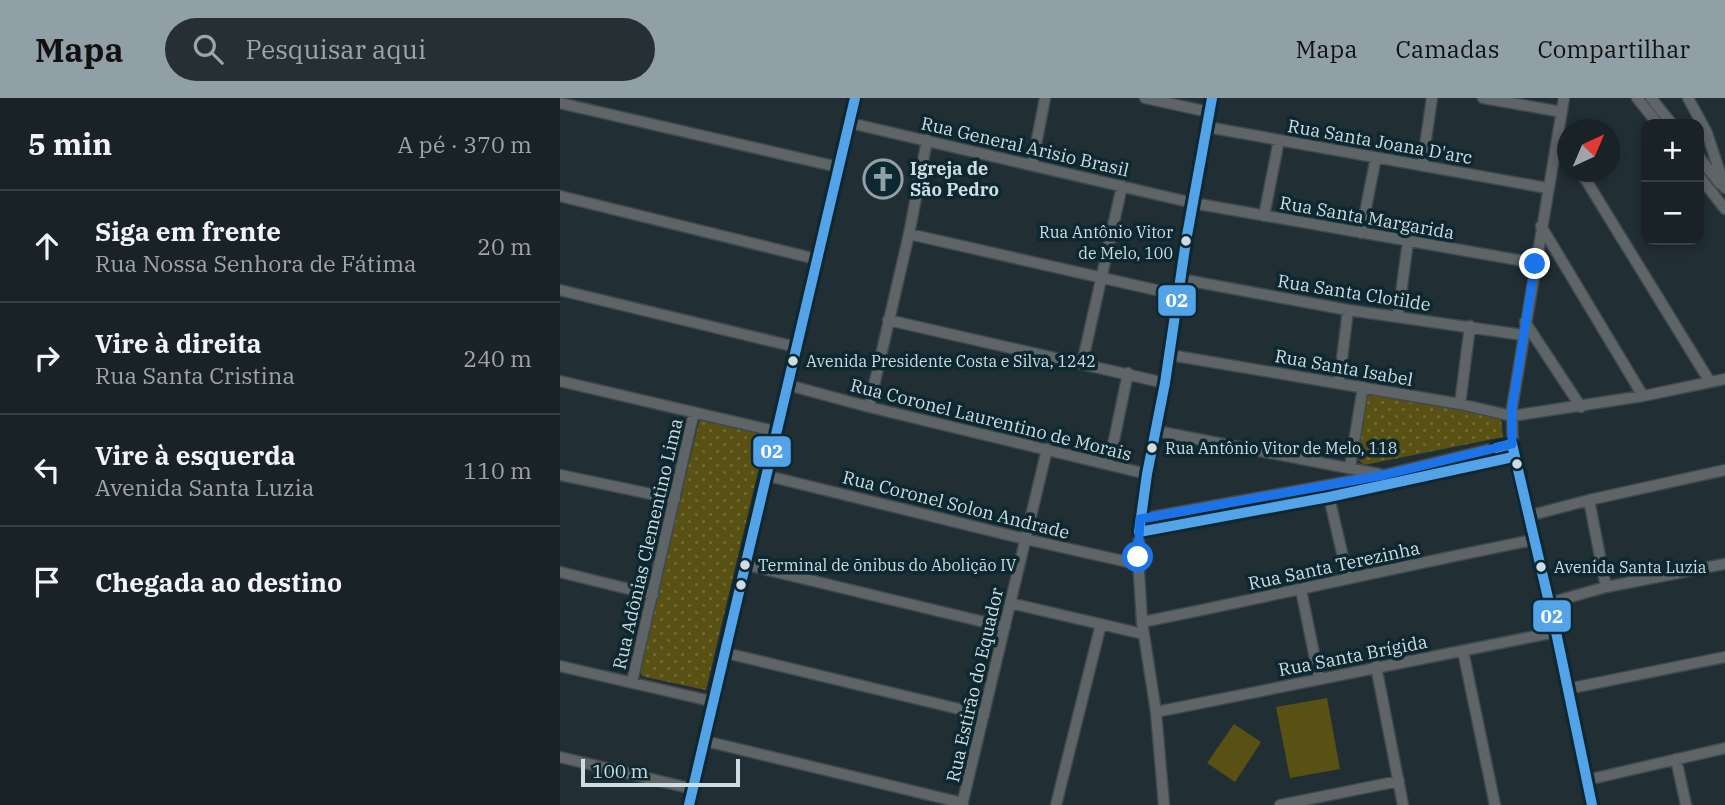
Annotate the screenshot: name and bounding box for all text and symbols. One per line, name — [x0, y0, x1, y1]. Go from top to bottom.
search box — [165, 18, 655, 81]
text: Mapa — [35, 28, 123, 71]
icon: search — [189, 30, 227, 68]
text: Pesquisar aqui — [245, 32, 426, 66]
text: Mapa — [1295, 33, 1358, 65]
text: Camadas — [1396, 33, 1499, 65]
text: Compartilhar — [1537, 33, 1690, 65]
street label: Rua General Arisio Brasil — [919, 111, 1131, 182]
street label: Rua Santa Joana D'arc — [1286, 114, 1474, 169]
north arrow — [1557, 119, 1620, 182]
map controls — [1641, 119, 1704, 245]
button: + — [1641, 119, 1704, 182]
text: 5 min — [28, 124, 112, 163]
text: A pé · 370 m — [397, 129, 532, 159]
place label: Igreja de São Pedro — [910, 157, 999, 201]
church icon: Igreja de São Pedro — [862, 158, 904, 200]
button: − — [1641, 182, 1704, 245]
street label: Rua Santa Margarida — [1278, 191, 1456, 244]
text: Siga em frente — [95, 214, 281, 248]
place label: Rua Antônio Vitor de Melo, 100 — [1039, 222, 1173, 263]
icon: ahead — [28, 227, 66, 265]
text: 20 m — [477, 231, 532, 261]
marker: Rua Antônio Vitor de Melo, 100 — [1179, 234, 1193, 248]
text: Rua Nossa Senhora de Fátima — [95, 248, 417, 278]
route end — [1519, 248, 1550, 279]
street label: Rua Santa Clotilde — [1276, 269, 1432, 316]
line badge: 02 — [1157, 284, 1197, 317]
text: 02 — [1166, 288, 1188, 312]
text: Vire à direita — [95, 326, 262, 360]
icon: right — [28, 339, 66, 377]
text: 240 m — [463, 343, 532, 373]
street label: Rua Santa Isabel — [1273, 344, 1415, 391]
place label: Avenida Presidente Costa e Silva, 1242 — [806, 351, 1096, 371]
marker: Avenida Presidente Costa e Silva, 1242 — [786, 354, 800, 368]
text: Rua Santa Cristina — [95, 360, 295, 390]
street label: Rua Coronel Laurentino de Morais — [848, 373, 1134, 466]
street label: Rua Adônias Clementino Lima — [607, 416, 688, 672]
line badge: 02 — [752, 435, 792, 468]
text: Vire à esquerda — [95, 438, 296, 472]
place label: Rua Antônio Vitor de Melo, 118 — [1165, 438, 1397, 458]
text: 02 — [761, 439, 783, 463]
marker: Rua Antônio Vitor de Melo, 118 — [1145, 441, 1159, 455]
icon: left — [28, 451, 66, 489]
text: 110 m — [463, 455, 532, 485]
unlabelled marker — [1510, 457, 1524, 471]
street label: Rua Coronel Solon Andrade — [840, 465, 1072, 544]
text: Avenida Santa Luzia — [95, 472, 314, 502]
street label: Rua Santa Terezinha — [1246, 536, 1422, 595]
route start — [1122, 541, 1153, 572]
place label: Terminal de õnibus do Abolição IV — [758, 555, 1017, 575]
place label: Avenida Santa Luzia — [1554, 557, 1707, 577]
marker: Terminal de õnibus do Abolição IV — [738, 558, 752, 572]
marker: Avenida Santa Luzia — [1534, 560, 1548, 574]
icon: arrive — [28, 563, 66, 601]
text: Chegada ao destino — [95, 565, 342, 599]
unlabelled marker — [734, 578, 748, 592]
street label: Rua Estirão do Equador — [941, 585, 1008, 784]
line badge: 02 — [1532, 599, 1572, 633]
text: 02 — [1541, 604, 1563, 628]
street label: Rua Santa Brígida — [1276, 630, 1430, 681]
scale bar — [581, 756, 740, 788]
text: 100 m — [592, 759, 649, 783]

